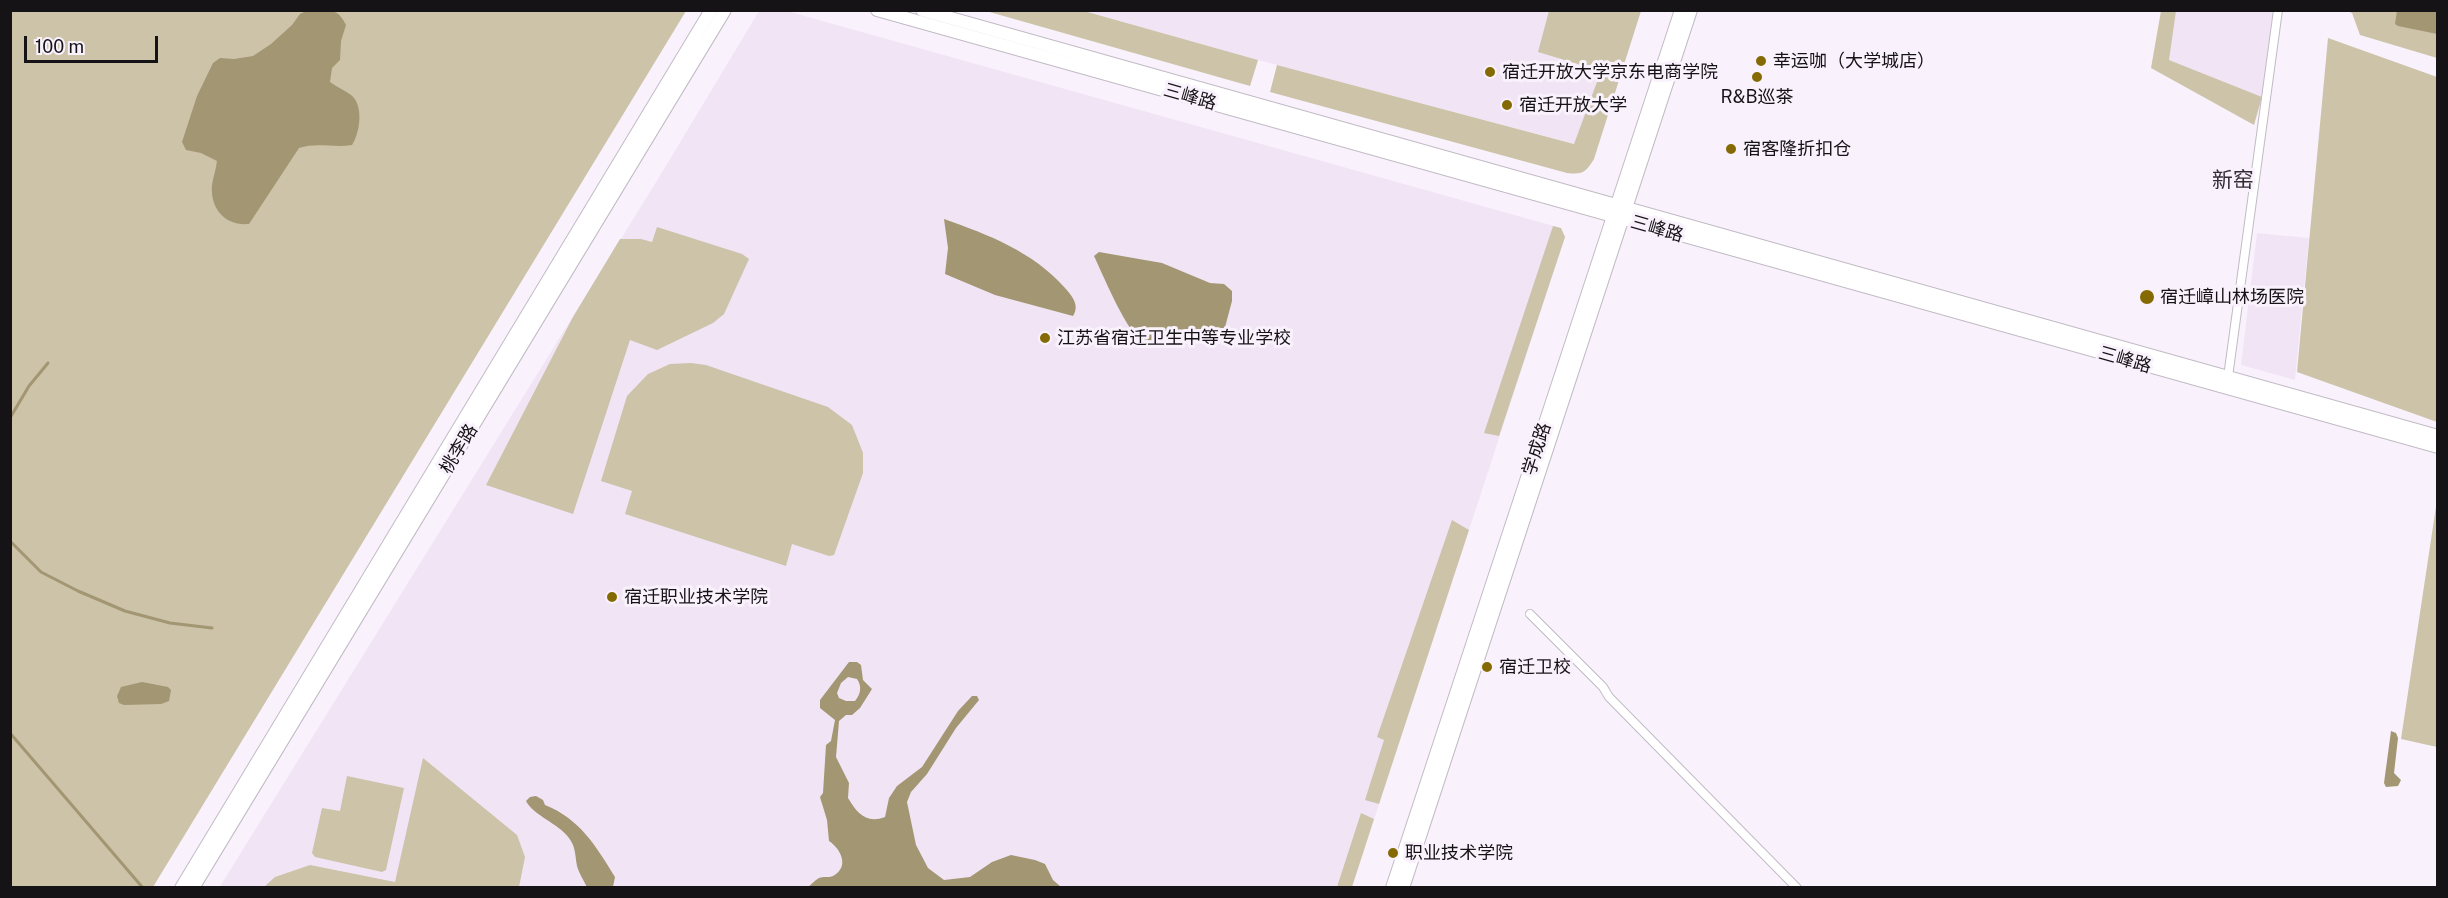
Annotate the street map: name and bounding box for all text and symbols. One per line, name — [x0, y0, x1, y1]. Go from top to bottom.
scale bar — [27, 24, 160, 62]
text: 100 m — [35, 36, 84, 57]
place label: 幸运咖（大学城店） — [1773, 50, 1935, 72]
marker: 幸运咖（大学城店） — [1754, 54, 1768, 68]
place label: 宿迁开放大学京东电商学院 — [1502, 61, 1718, 83]
marker: 宿迁开放大学京东电商学院 — [1483, 65, 1497, 79]
marker: R&B巡茶 — [1750, 70, 1764, 84]
street label: 三峰路 — [1161, 79, 1219, 115]
place label: R&B巡茶 — [1721, 86, 1793, 108]
place label: 宿迁开放大学 — [1519, 94, 1627, 116]
marker: 宿迁开放大学 — [1500, 98, 1514, 112]
place label: 宿客隆折扣仓 — [1743, 138, 1851, 160]
marker: 宿客隆折扣仓 — [1724, 142, 1738, 156]
district label: 新窑 — [2212, 168, 2254, 194]
street label: 三峰路 — [1628, 211, 1686, 247]
place label: 宿迁嶂山林场医院 — [2160, 286, 2304, 308]
marker: 宿迁嶂山林场医院 — [2138, 288, 2156, 306]
place label: 江苏省宿迁卫生中等专业学校 — [1057, 327, 1291, 349]
marker: 江苏省宿迁卫生中等专业学校 — [1038, 331, 1052, 345]
street label: 三峰路 — [2096, 342, 2154, 378]
street label: 桃李路 — [436, 420, 482, 478]
street label: 学成路 — [1518, 420, 1556, 478]
place label: 宿迁职业技术学院 — [624, 586, 768, 608]
marker: 宿迁职业技术学院 — [605, 590, 619, 604]
place label: 宿迁卫校 — [1499, 656, 1571, 678]
marker: 宿迁卫校 — [1480, 660, 1494, 674]
place label: 职业技术学院 — [1405, 842, 1513, 864]
marker: 职业技术学院 — [1386, 846, 1400, 860]

